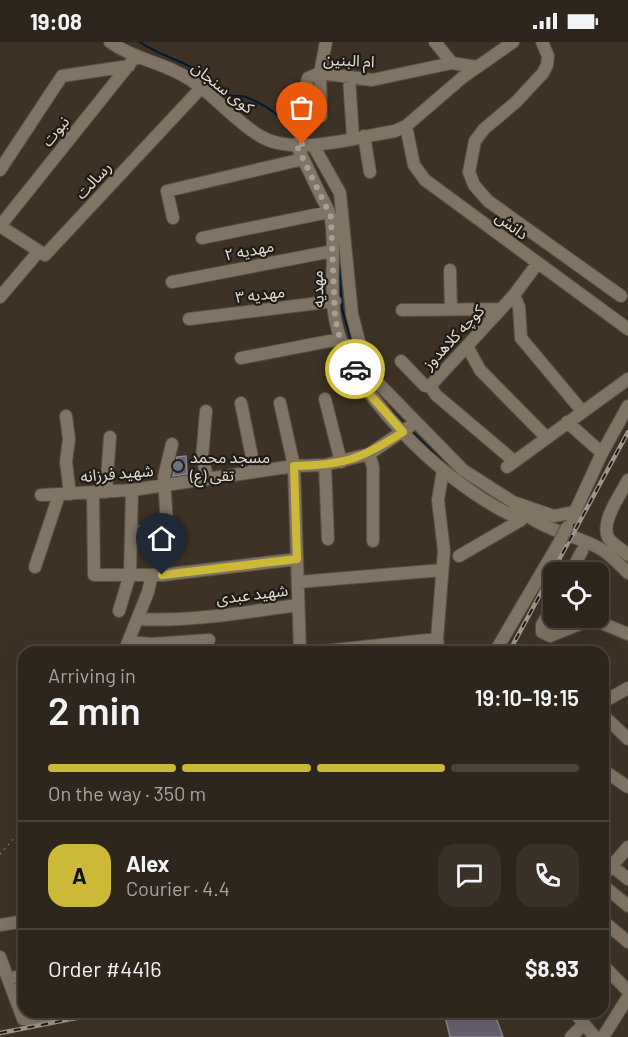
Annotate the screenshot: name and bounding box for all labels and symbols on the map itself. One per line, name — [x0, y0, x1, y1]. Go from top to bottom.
street label: ام البنین — [323, 49, 375, 74]
street label: کوی سنجان — [188, 57, 258, 118]
pin — [276, 82, 327, 144]
street label: نبوت — [37, 112, 73, 150]
street label: رسالت — [71, 157, 115, 203]
street label: دانش — [492, 206, 532, 244]
street label: مهدیه ۲ — [223, 235, 275, 265]
street label: مهدیه — [306, 270, 328, 308]
street label: مهدیه ۳ — [234, 281, 286, 307]
street label: کوچه کلاهدوز — [417, 300, 489, 375]
courier — [325, 339, 385, 399]
place label: مسجد محمد تقی (ع) — [189, 447, 270, 488]
marker: مسجد محمد تقی (ع) — [171, 459, 185, 473]
street label: شهید فرزانه — [80, 460, 154, 486]
pin — [136, 513, 187, 575]
street label: شهید عبدی — [215, 580, 289, 608]

